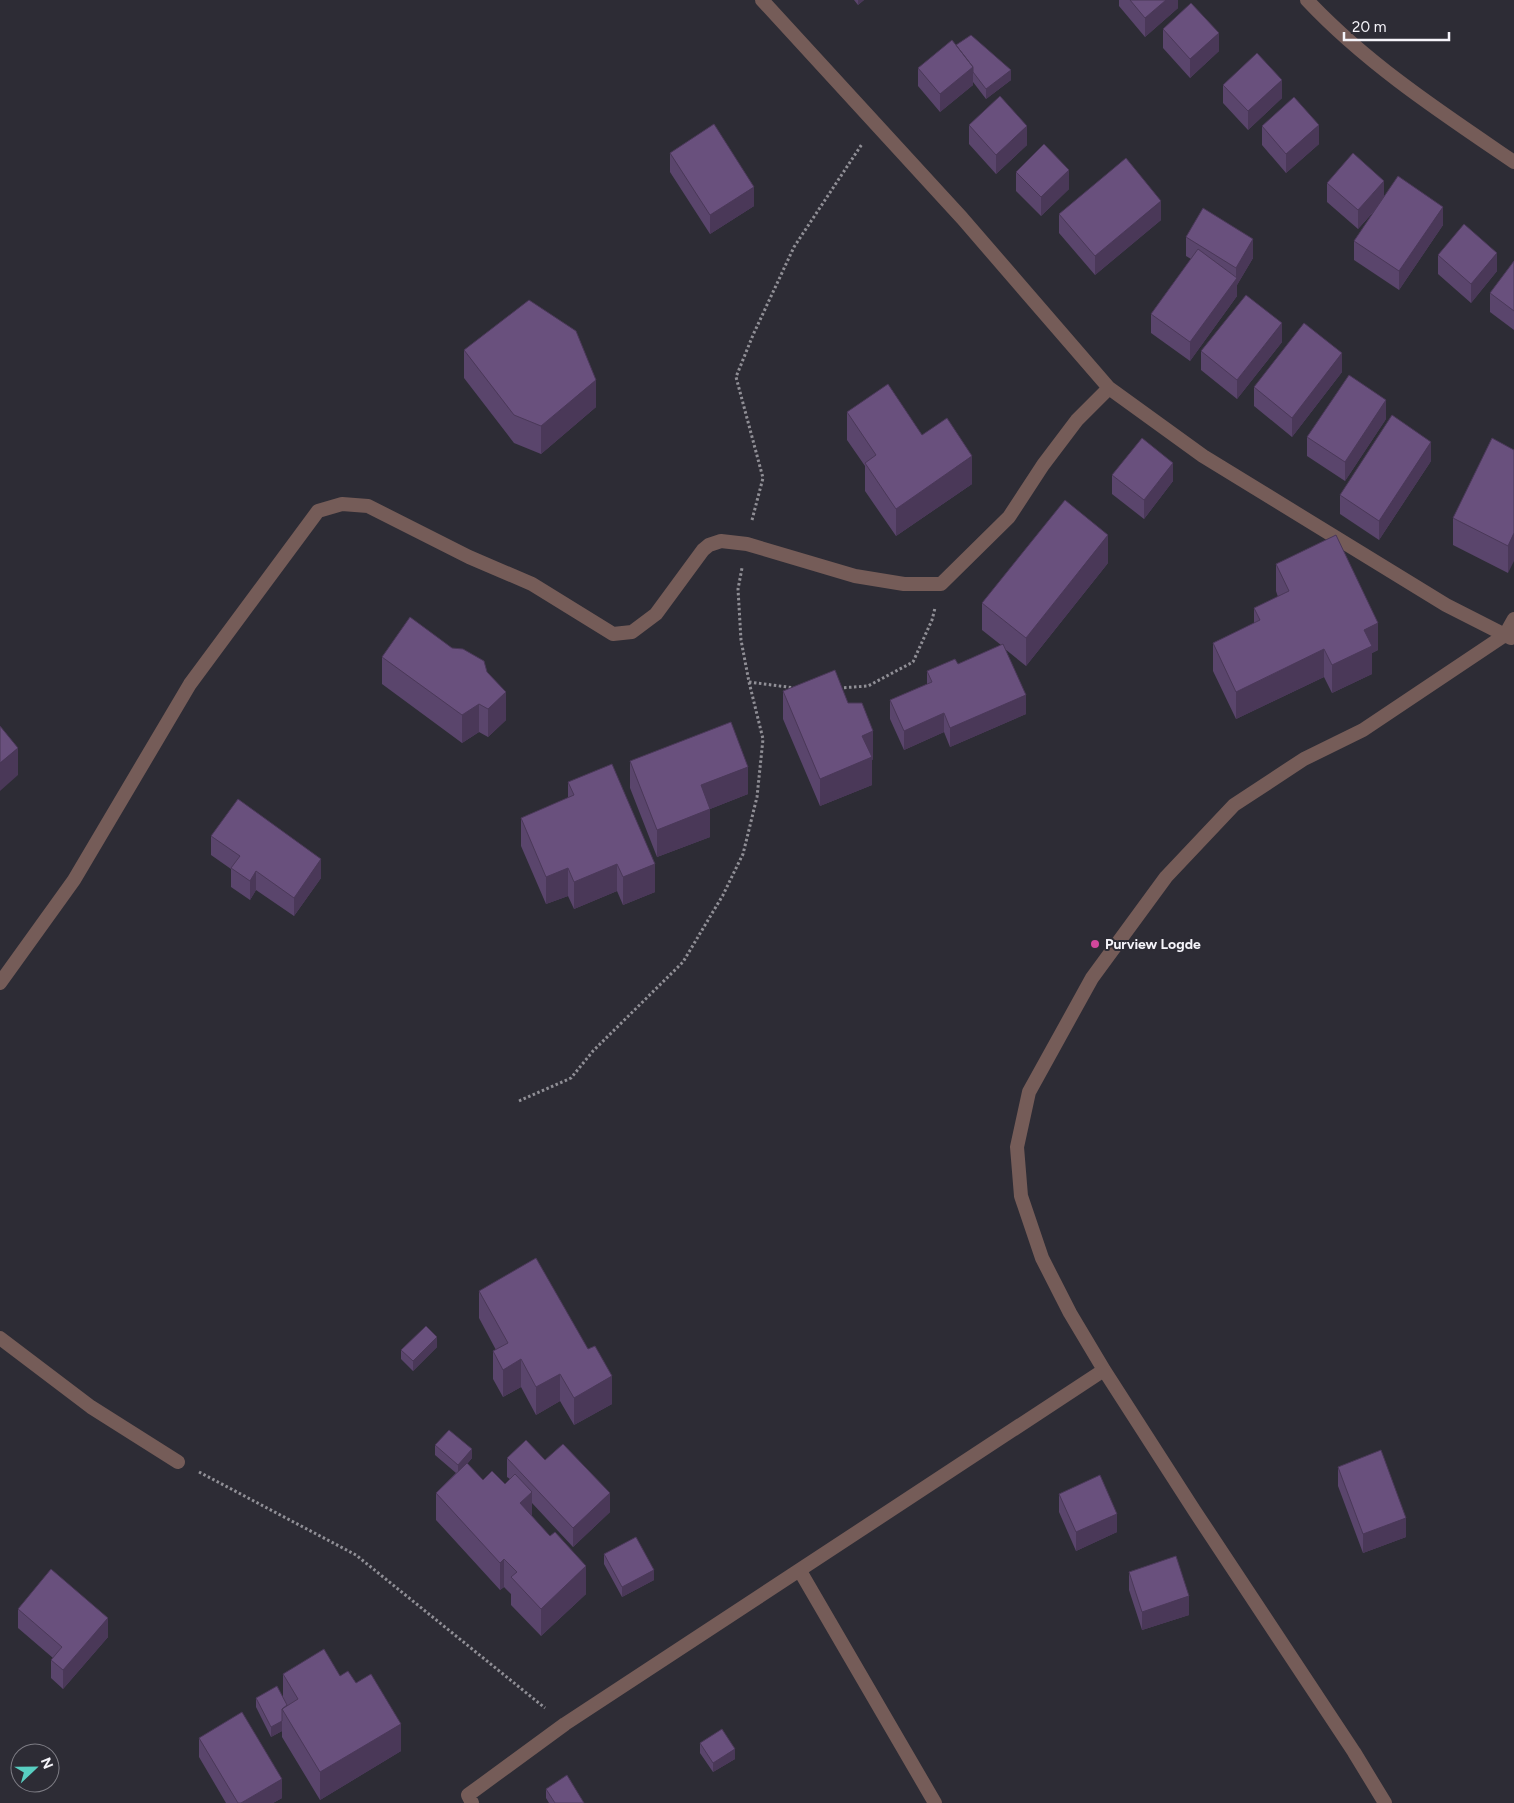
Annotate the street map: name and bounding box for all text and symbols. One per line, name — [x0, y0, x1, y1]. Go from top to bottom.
scale bar — [1344, 10, 1449, 42]
text: 20 m — [1352, 18, 1386, 36]
place label: Purview Logde — [1105, 936, 1201, 953]
marker: Purview Logde — [1089, 938, 1101, 950]
north arrow — [10, 1743, 60, 1793]
text: N — [37, 1755, 56, 1772]

